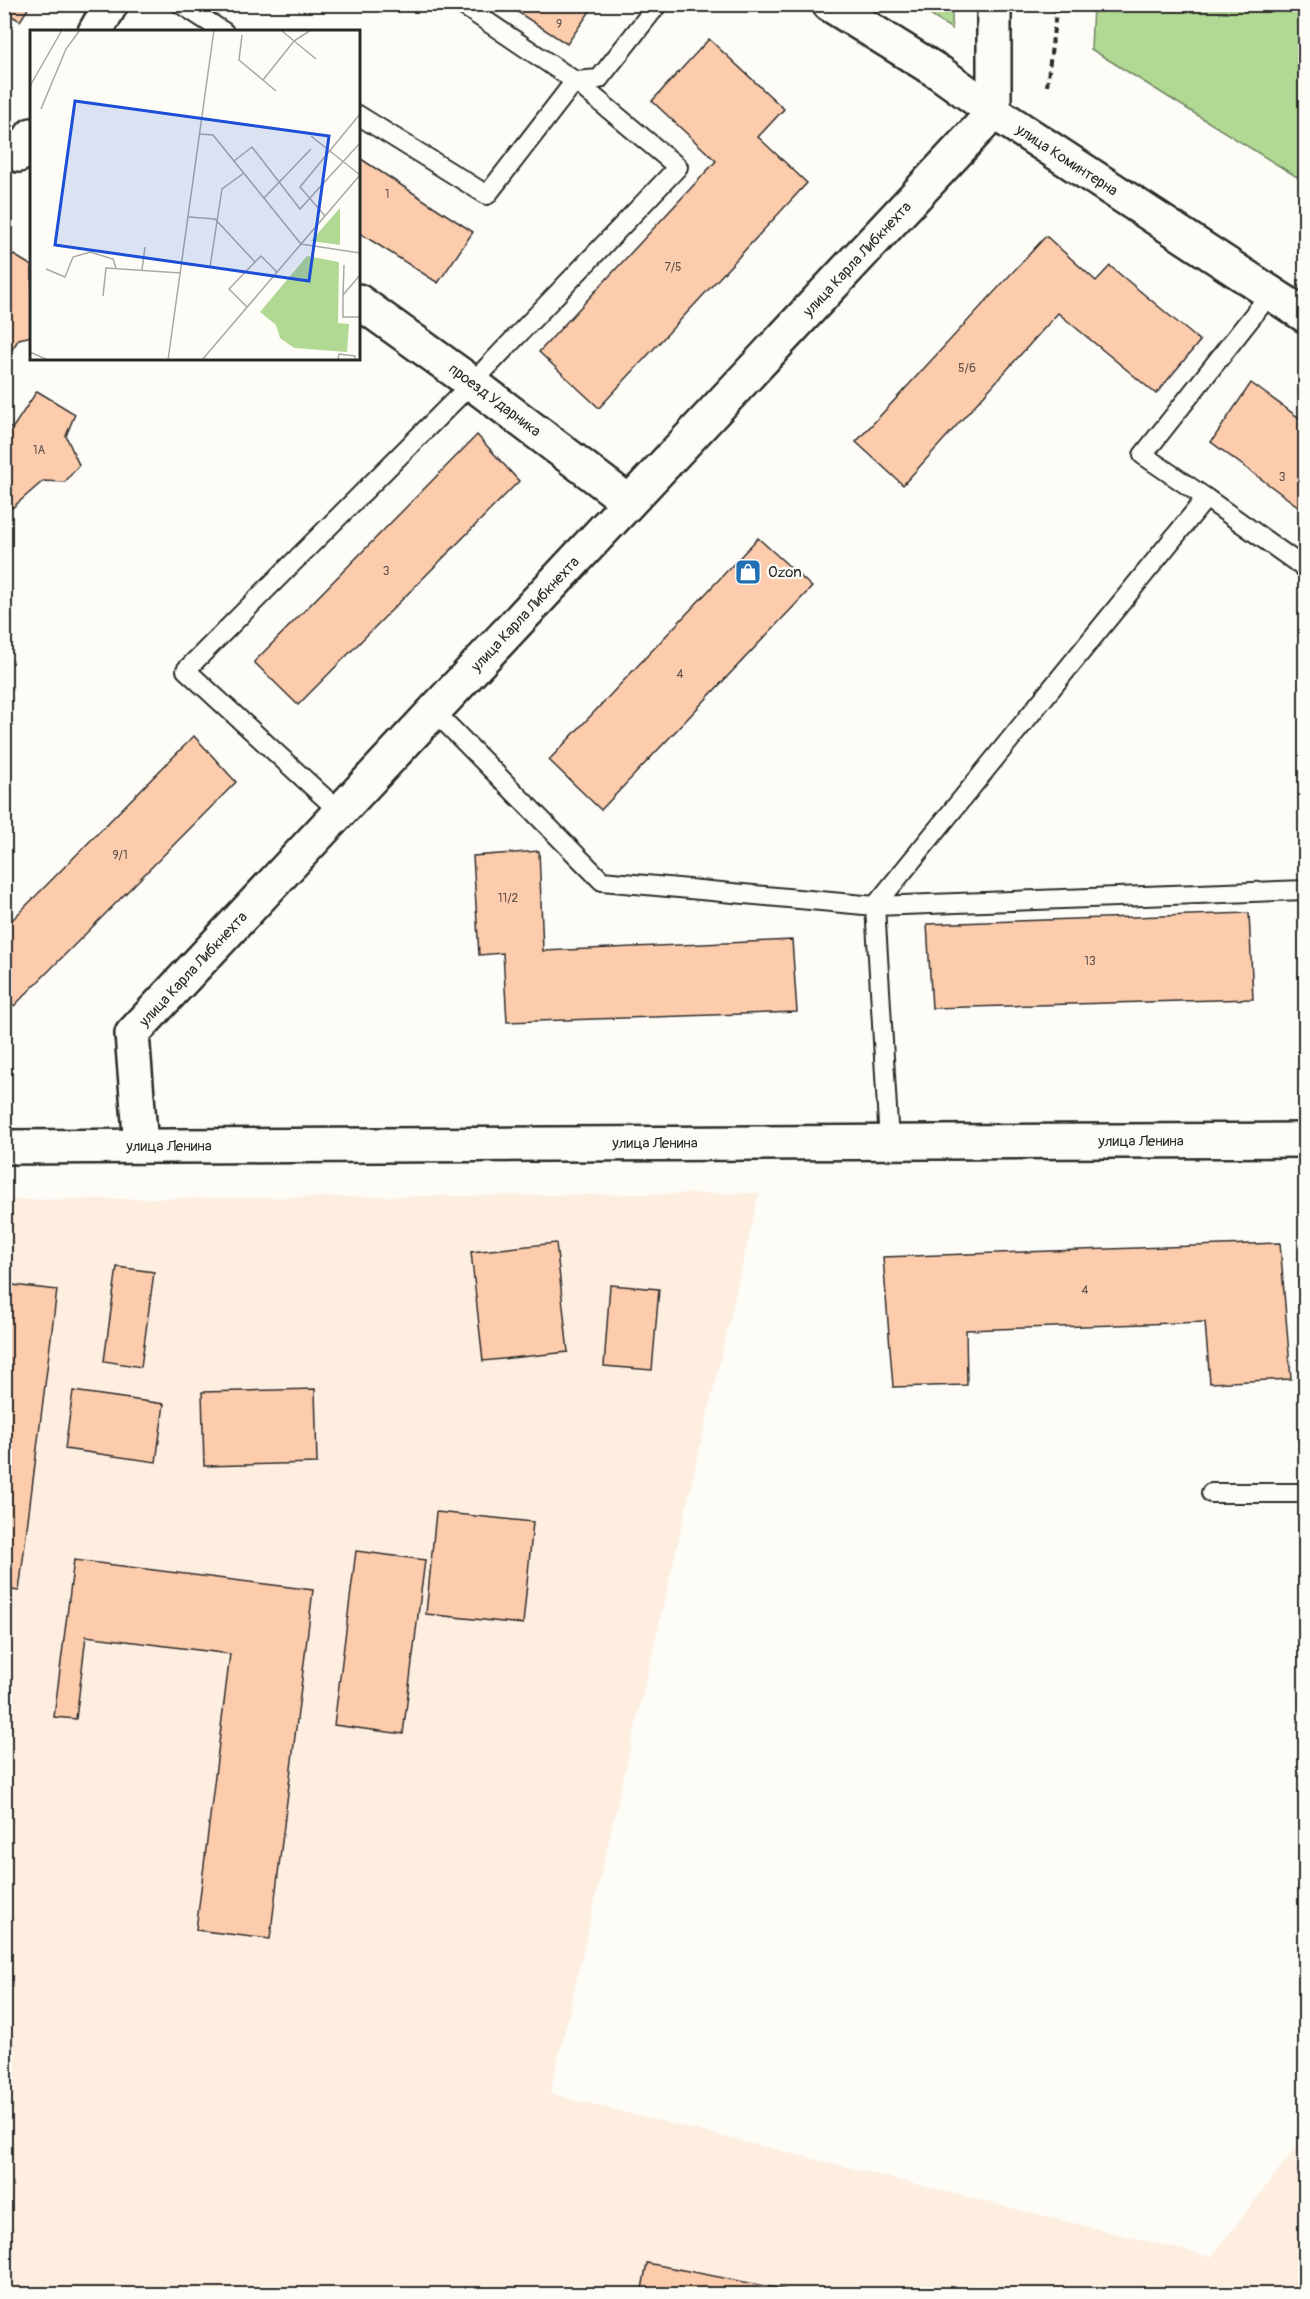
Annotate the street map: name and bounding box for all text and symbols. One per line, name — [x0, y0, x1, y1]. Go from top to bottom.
house number: 9 — [556, 17, 562, 32]
inset map — [30, 30, 360, 360]
street label: улица Коминтерна — [1011, 120, 1121, 200]
house number: 1 — [385, 187, 389, 202]
street label: улица Карла Либкнехта — [798, 198, 916, 322]
house number: 7/5 — [664, 260, 682, 275]
street label: проезд Ударника — [445, 360, 545, 441]
house number: 5/6 — [958, 361, 976, 376]
house number: 1А — [33, 443, 45, 458]
house number: 3 — [1279, 470, 1286, 485]
street label: улица Карла Либкнехта — [466, 553, 584, 677]
shop icon: Ozon — [733, 557, 763, 587]
place label: Ozon — [768, 563, 802, 582]
house number: 3 — [383, 564, 390, 579]
house number: 4 — [677, 667, 684, 682]
house number: 9/1 — [112, 848, 128, 863]
house number: 11/2 — [498, 891, 518, 906]
street label: улица Карла Либкнехта — [134, 908, 252, 1032]
house number: 13 — [1084, 954, 1096, 969]
street label: улица Ленина — [1097, 1132, 1184, 1151]
street label: улица Ленина — [611, 1134, 698, 1153]
street label: улица Ленина — [125, 1137, 212, 1156]
house number: 4 — [1082, 1283, 1089, 1298]

